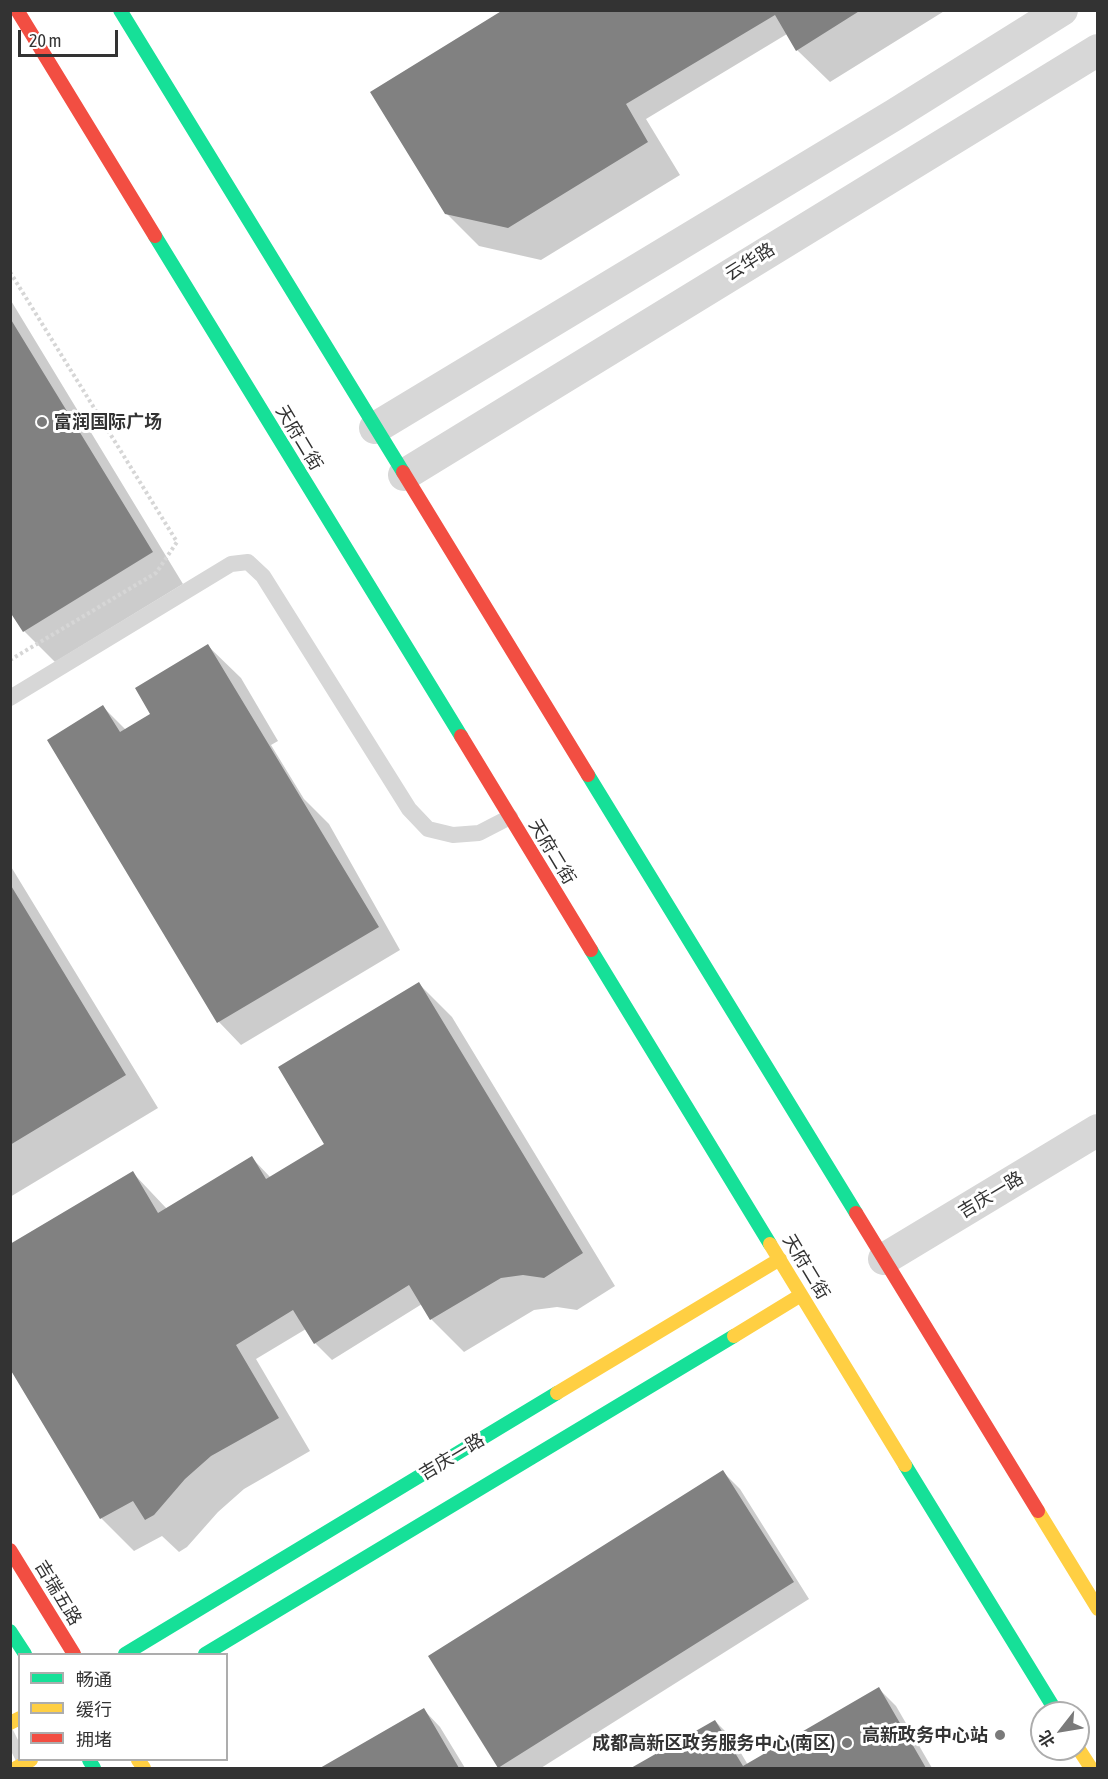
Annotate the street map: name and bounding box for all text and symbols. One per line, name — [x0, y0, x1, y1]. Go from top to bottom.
scale bar — [21, 18, 122, 56]
text: 20 m — [29, 30, 61, 51]
street label: 云华路 — [721, 239, 779, 285]
street label: 天府二街 — [271, 402, 327, 474]
place label: 富润国际广场 — [54, 411, 162, 433]
marker: 富润国际广场 — [35, 415, 49, 429]
street label: 天府二街 — [524, 816, 580, 888]
street label: 吉庆一路 — [955, 1167, 1027, 1223]
street label: 天府二街 — [778, 1231, 834, 1303]
street label: 吉庆一路 — [416, 1429, 488, 1485]
street label: 吉瑞五路 — [30, 1557, 86, 1629]
legend — [18, 1653, 228, 1761]
text: 畅通 — [76, 1669, 112, 1690]
text: 缓行 — [76, 1699, 112, 1720]
north arrow — [1030, 1701, 1090, 1761]
place label: 高新政务中心站 — [862, 1724, 988, 1746]
marker: 高新政务中心站 — [993, 1728, 1007, 1742]
text: 北 — [1034, 1728, 1058, 1751]
text: 拥堵 — [76, 1729, 112, 1750]
place label: 成都高新区政务服务中心(南区) — [592, 1732, 835, 1754]
marker: 成都高新区政务服务中心(南区) — [840, 1736, 854, 1750]

